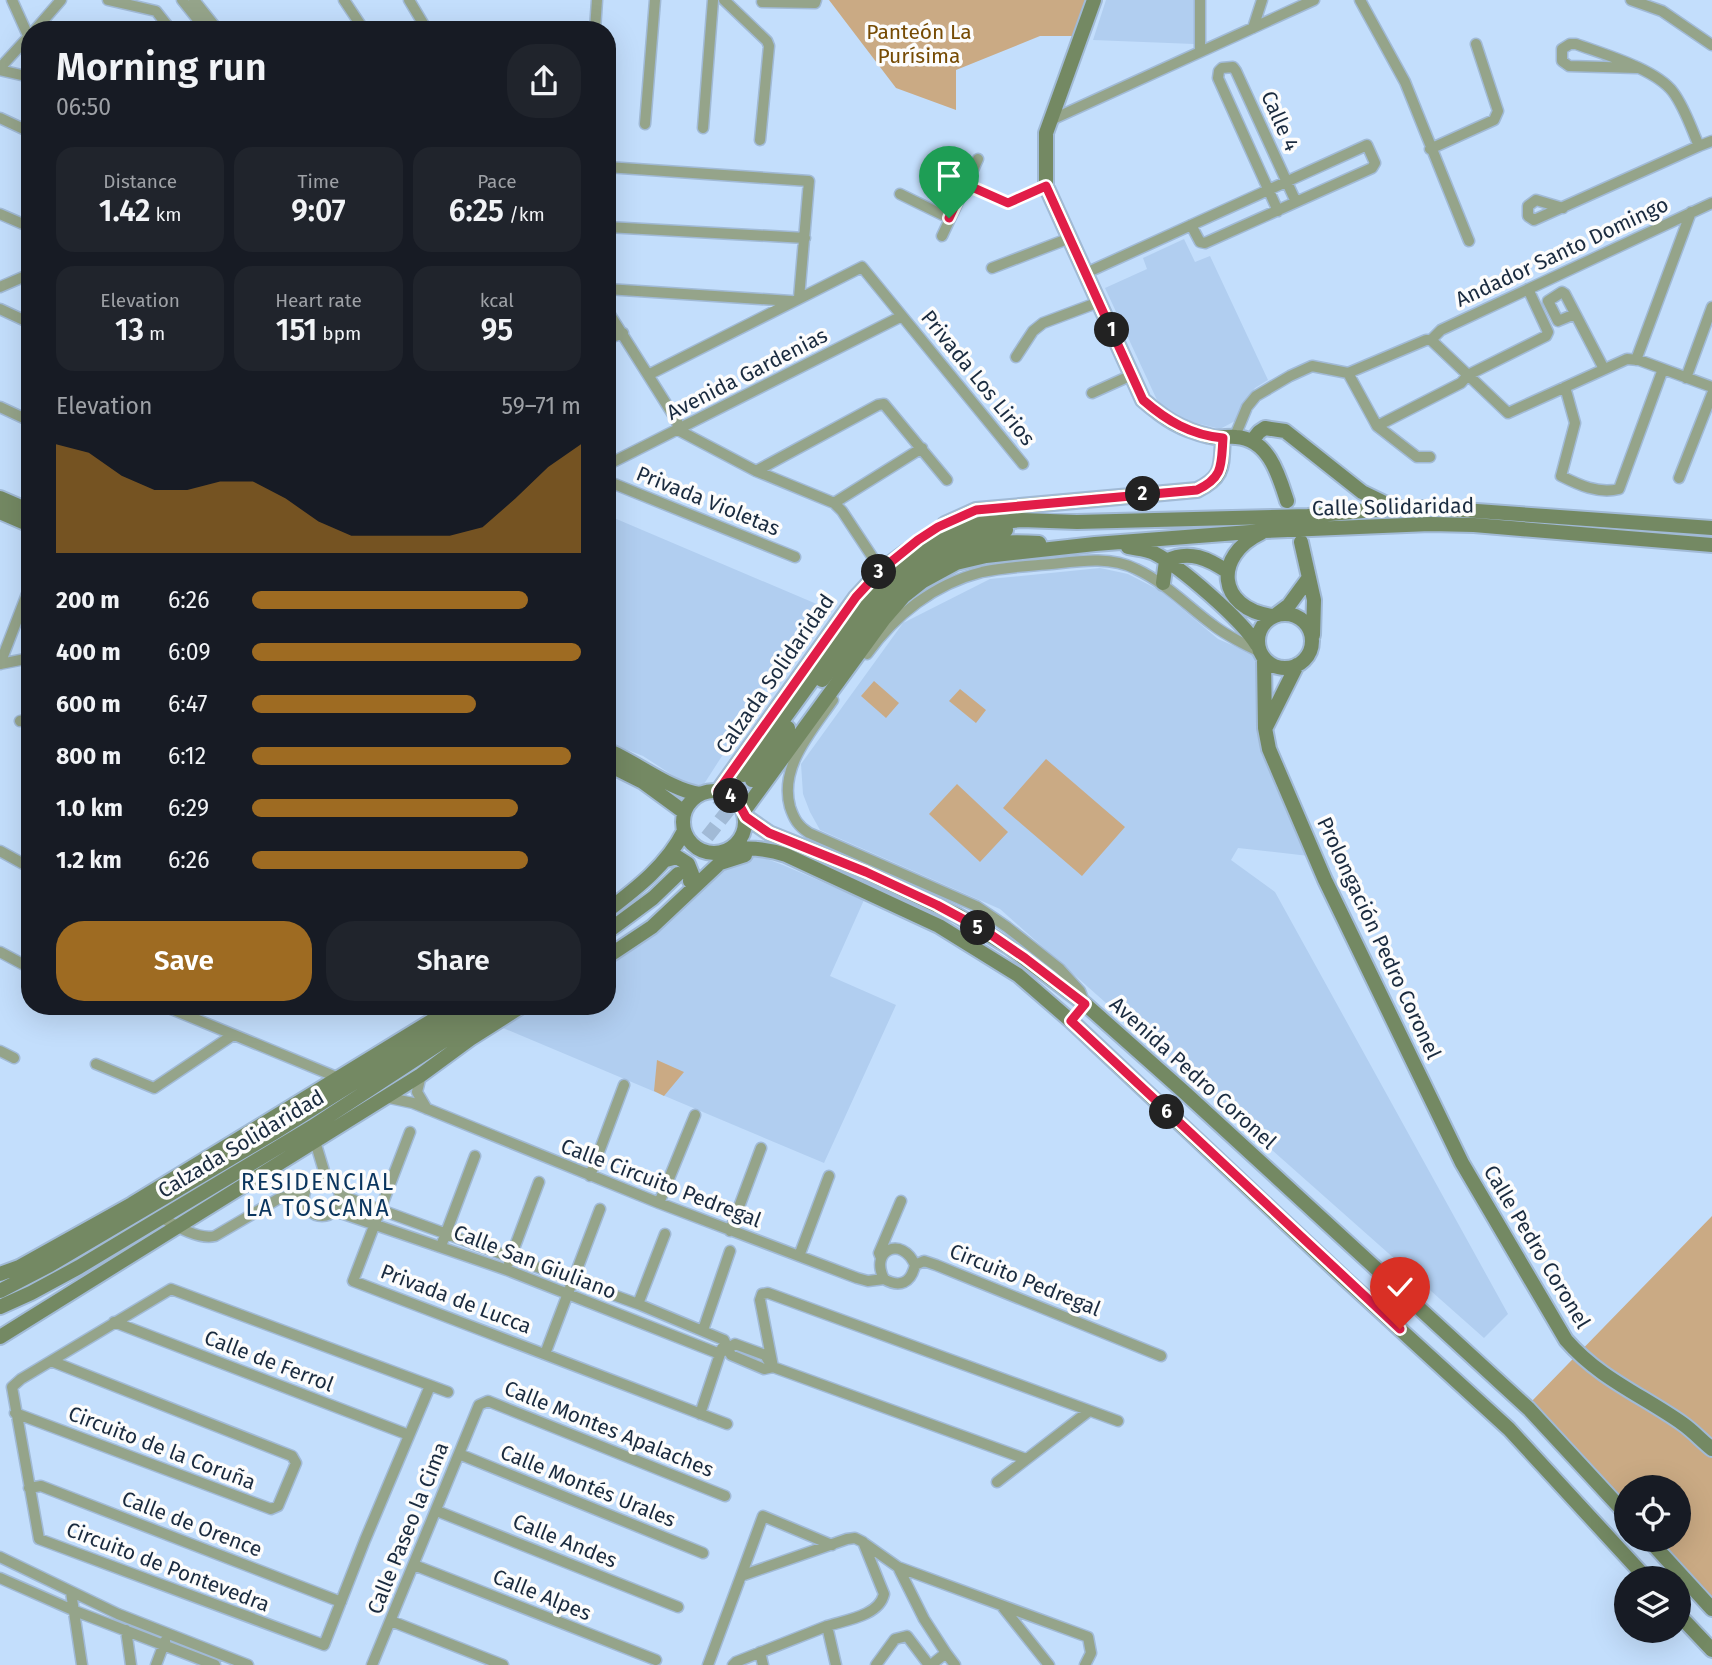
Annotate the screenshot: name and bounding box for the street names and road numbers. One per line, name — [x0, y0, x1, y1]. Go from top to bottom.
street label: Calle 4 — [1255, 87, 1305, 155]
street label: Andador Santo Domingo — [1451, 191, 1673, 313]
street label: Privada Los Lirios — [915, 305, 1041, 451]
street label: Avenida Gardenias — [662, 322, 832, 426]
street label: Privada Violetas — [632, 460, 784, 542]
street label: Calle Solidaridad — [1312, 493, 1474, 521]
street label: Calzada Solidaridad — [710, 589, 840, 759]
street label: Prolongación Pedro Coronel — [1311, 813, 1447, 1063]
street label: Avenida Pedro Coronel — [1104, 991, 1282, 1155]
street label: Calzada Solidaridad — [153, 1084, 329, 1204]
street label: Calle Circuito Pedregal — [557, 1133, 765, 1233]
street label: Calle Pedro Coronel — [1478, 1161, 1596, 1333]
street label: Calle San Giuliano — [450, 1219, 620, 1305]
street label: Circuito Pedregal — [946, 1238, 1104, 1322]
street label: Privada de Lucca — [377, 1258, 535, 1340]
street label: Calle de Ferrol — [201, 1324, 337, 1398]
street label: Calle Montes Apalaches — [500, 1375, 718, 1483]
street label: Circuito de la Coruña — [65, 1400, 259, 1496]
street label: Calle Paseo la Cima — [362, 1438, 454, 1618]
street label: Calle Montés Urales — [497, 1439, 680, 1533]
street label: Calle de Orence — [118, 1485, 266, 1563]
street label: Calle Andes — [509, 1508, 621, 1574]
street label: Circuito de Pontevedra — [63, 1516, 273, 1618]
street label: Calle Alpes — [489, 1563, 595, 1627]

